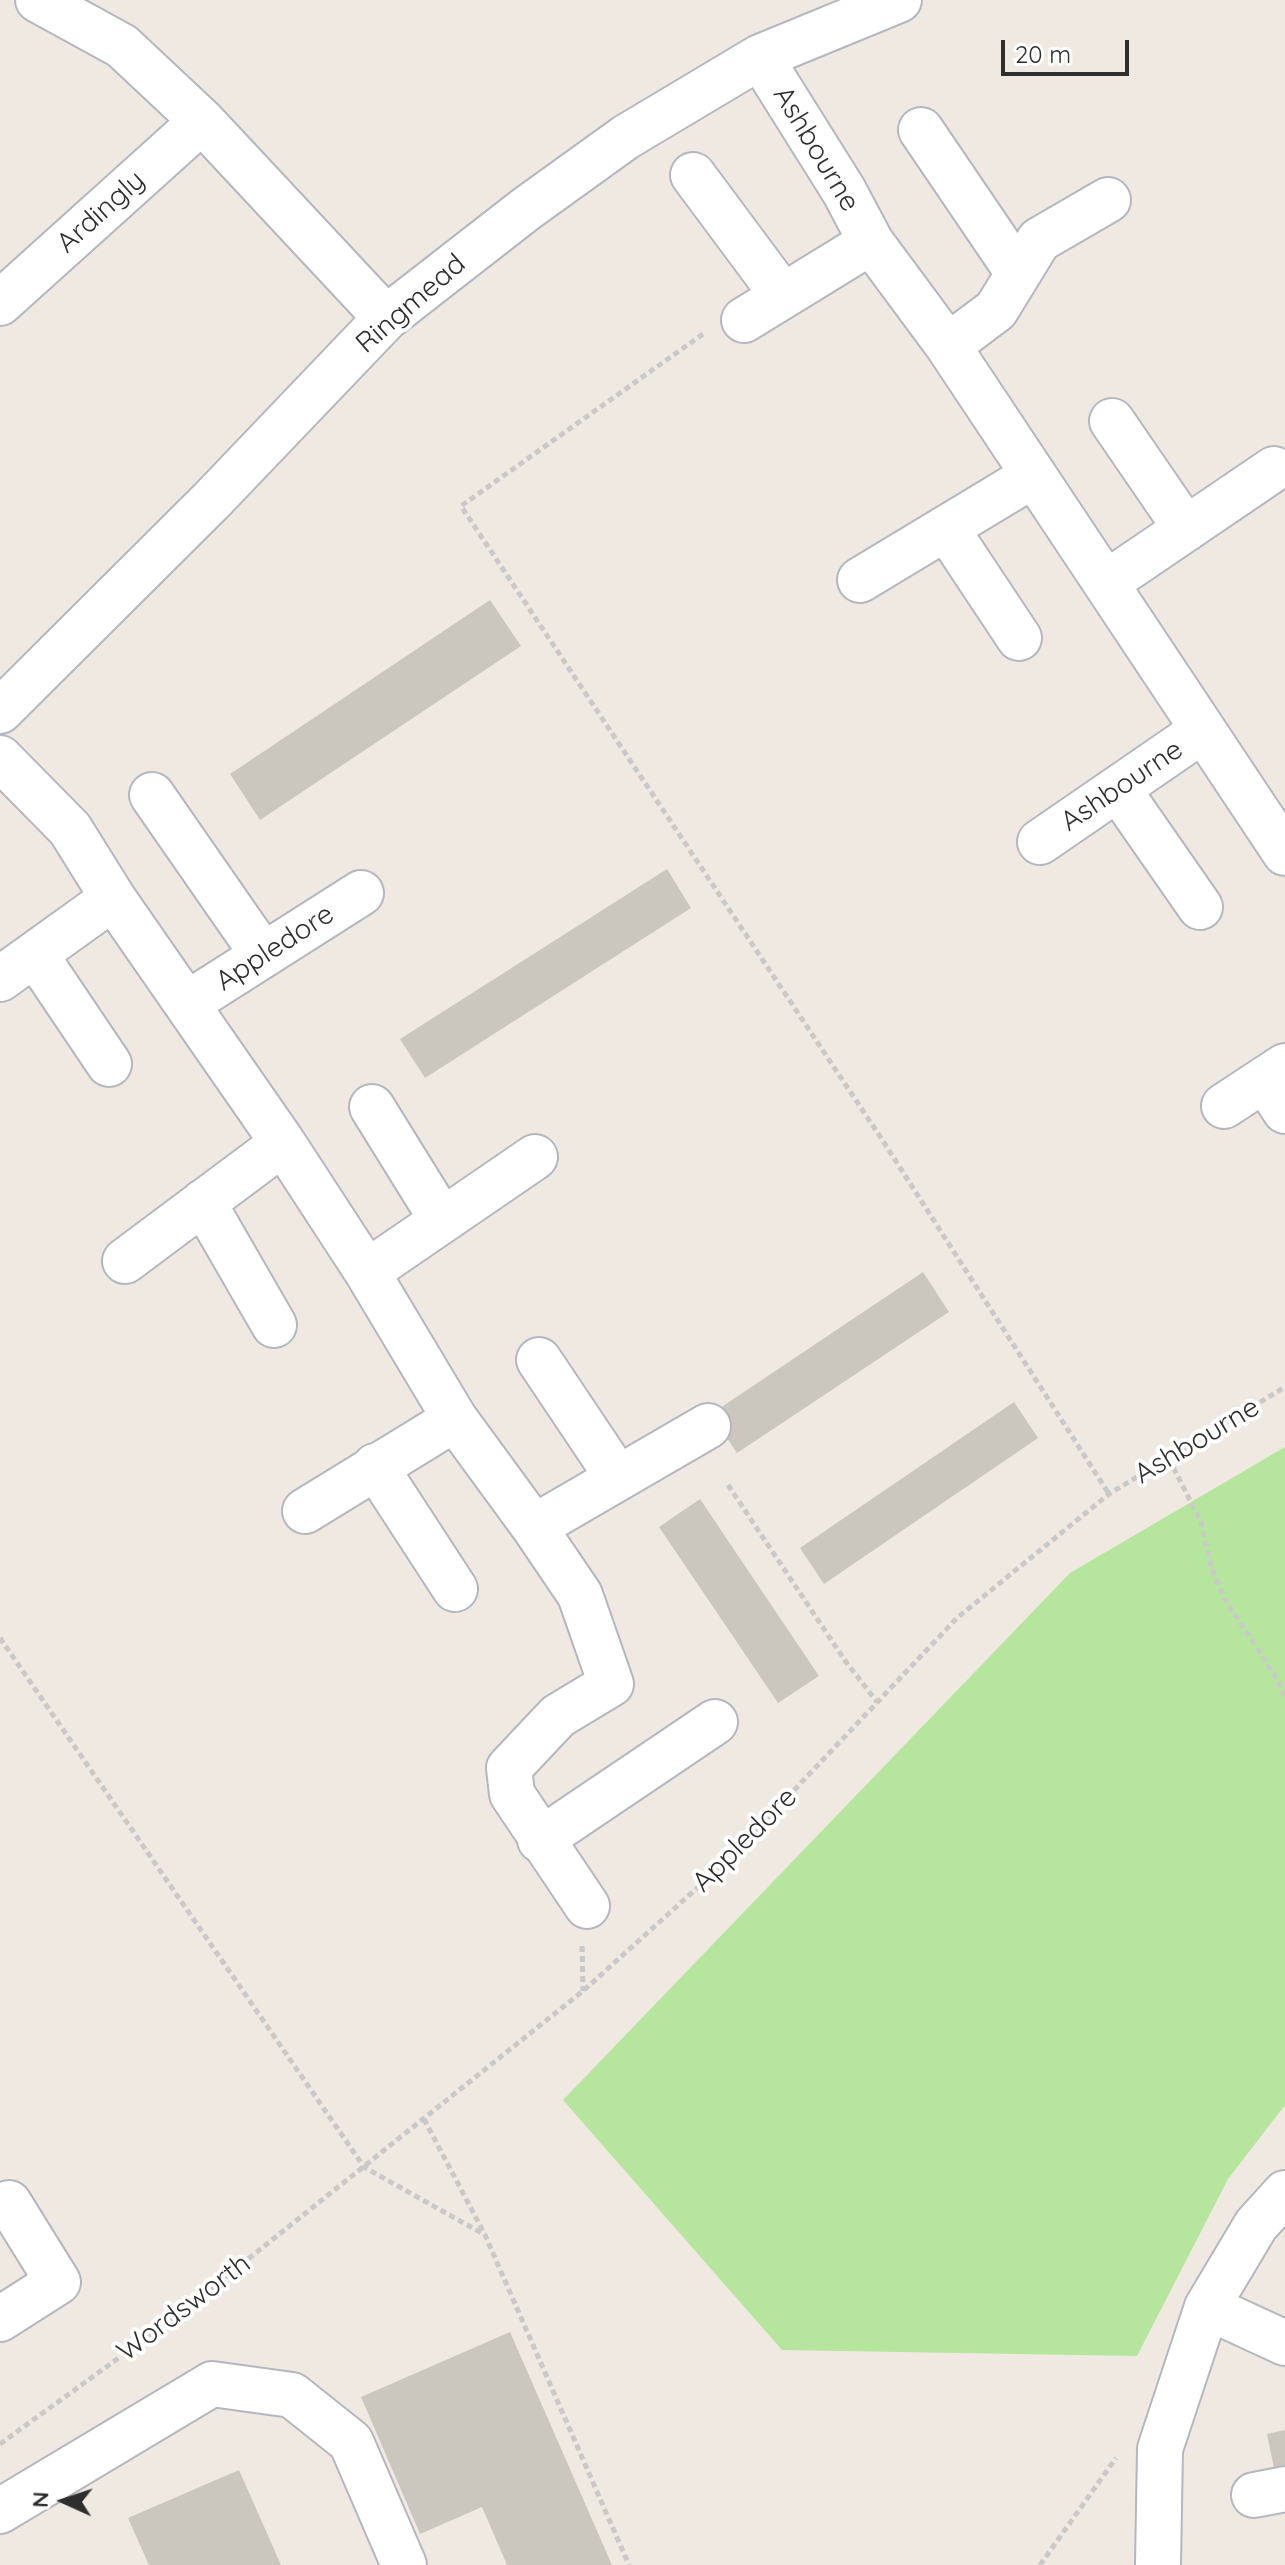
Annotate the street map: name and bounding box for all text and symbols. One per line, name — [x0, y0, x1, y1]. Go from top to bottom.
scale bar — [1005, 24, 1133, 74]
text: 20 m — [1015, 39, 1071, 69]
street label: Ashbourne — [766, 80, 866, 218]
street label: Ardingly — [50, 164, 152, 260]
street label: Ringmead — [349, 247, 473, 361]
street label: Ashbourne — [1055, 733, 1189, 839]
street label: Appledore — [210, 897, 340, 999]
street label: Ashbourne — [1128, 1391, 1266, 1491]
street label: Appledore — [686, 1781, 804, 1899]
street label: Wordsworth — [111, 2247, 257, 2369]
north arrow — [24, 2461, 104, 2541]
text: N — [26, 2491, 54, 2509]

